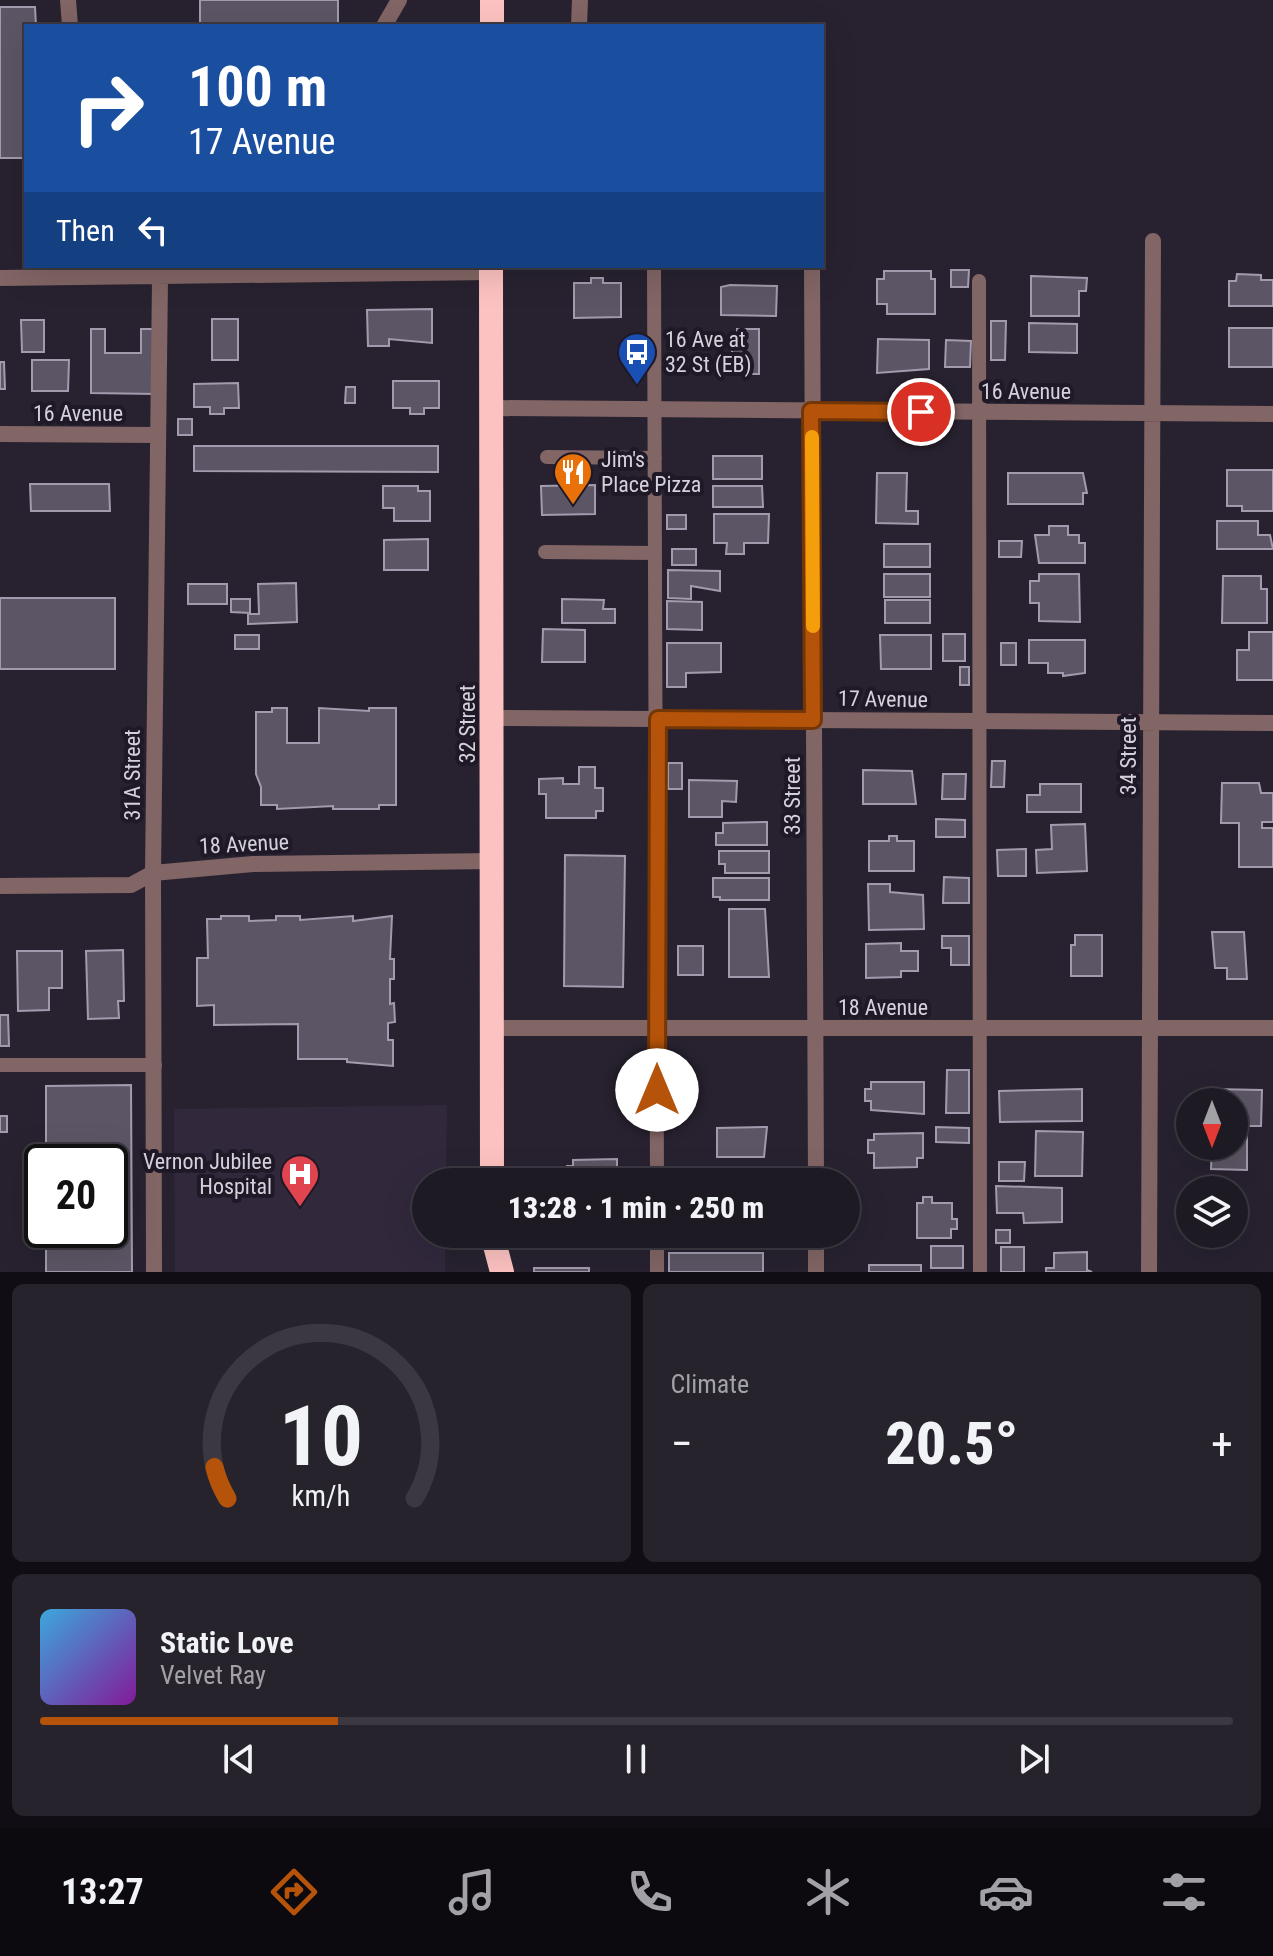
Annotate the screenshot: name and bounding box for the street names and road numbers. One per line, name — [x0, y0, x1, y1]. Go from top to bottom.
street label: 16 Avenue — [981, 379, 1071, 404]
street label: 16 Avenue — [33, 401, 123, 426]
street label: 32 Street — [455, 685, 480, 763]
street label: 17 Avenue — [838, 686, 928, 712]
street label: 34 Street — [1116, 717, 1141, 795]
street label: 31A Street — [120, 729, 145, 821]
street label: 33 Street — [780, 757, 805, 835]
street label: 18 Avenue — [198, 829, 290, 859]
street label: 18 Avenue — [838, 995, 928, 1020]

